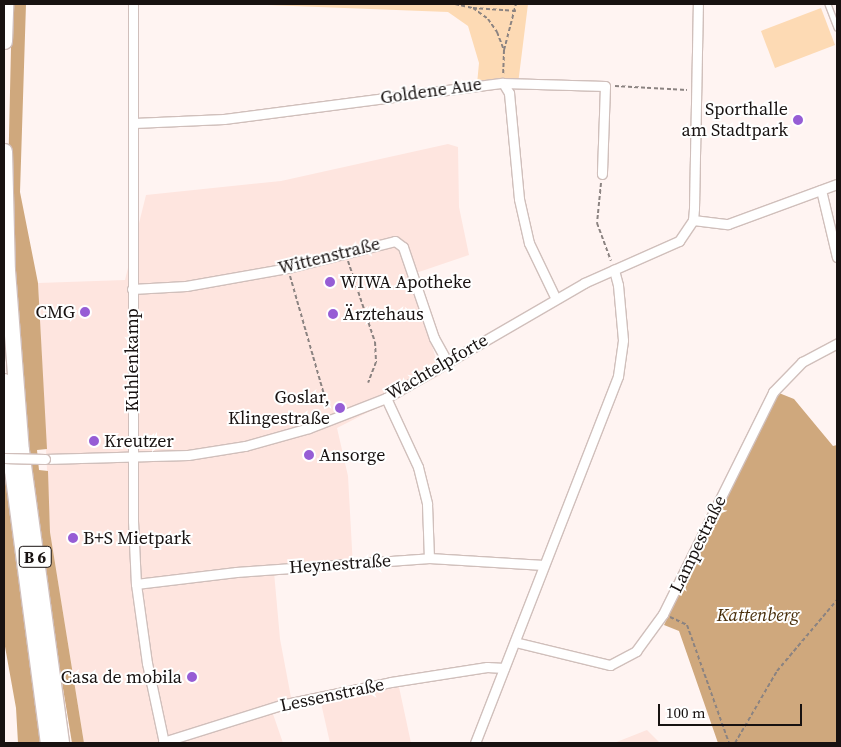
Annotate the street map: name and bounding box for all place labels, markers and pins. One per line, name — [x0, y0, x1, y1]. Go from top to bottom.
place label: Sporthalle am Stadtpark — [682, 99, 788, 142]
marker: Sporthalle am Stadtpark — [792, 114, 804, 126]
place label: WIWA Apotheke — [340, 271, 471, 293]
marker: WIWA Apotheke — [324, 276, 336, 288]
place label: CMG — [36, 301, 75, 323]
place label: Ärztehaus — [343, 303, 424, 325]
marker: CMG — [79, 306, 91, 318]
marker: Ärztehaus — [327, 308, 339, 320]
place label: Goslar, Klingestraße — [228, 387, 330, 429]
marker: Goslar, Klingestraße — [334, 402, 346, 414]
place label: Kreutzer — [104, 430, 174, 452]
marker: Kreutzer — [88, 435, 100, 447]
place label: Ansorge — [319, 444, 385, 466]
marker: Ansorge — [303, 449, 315, 461]
place label: B+S Mietpark — [83, 527, 191, 549]
marker: B+S Mietpark — [67, 532, 79, 544]
place label: Casa de mobila — [61, 666, 182, 688]
marker: Casa de mobila — [186, 671, 198, 683]

